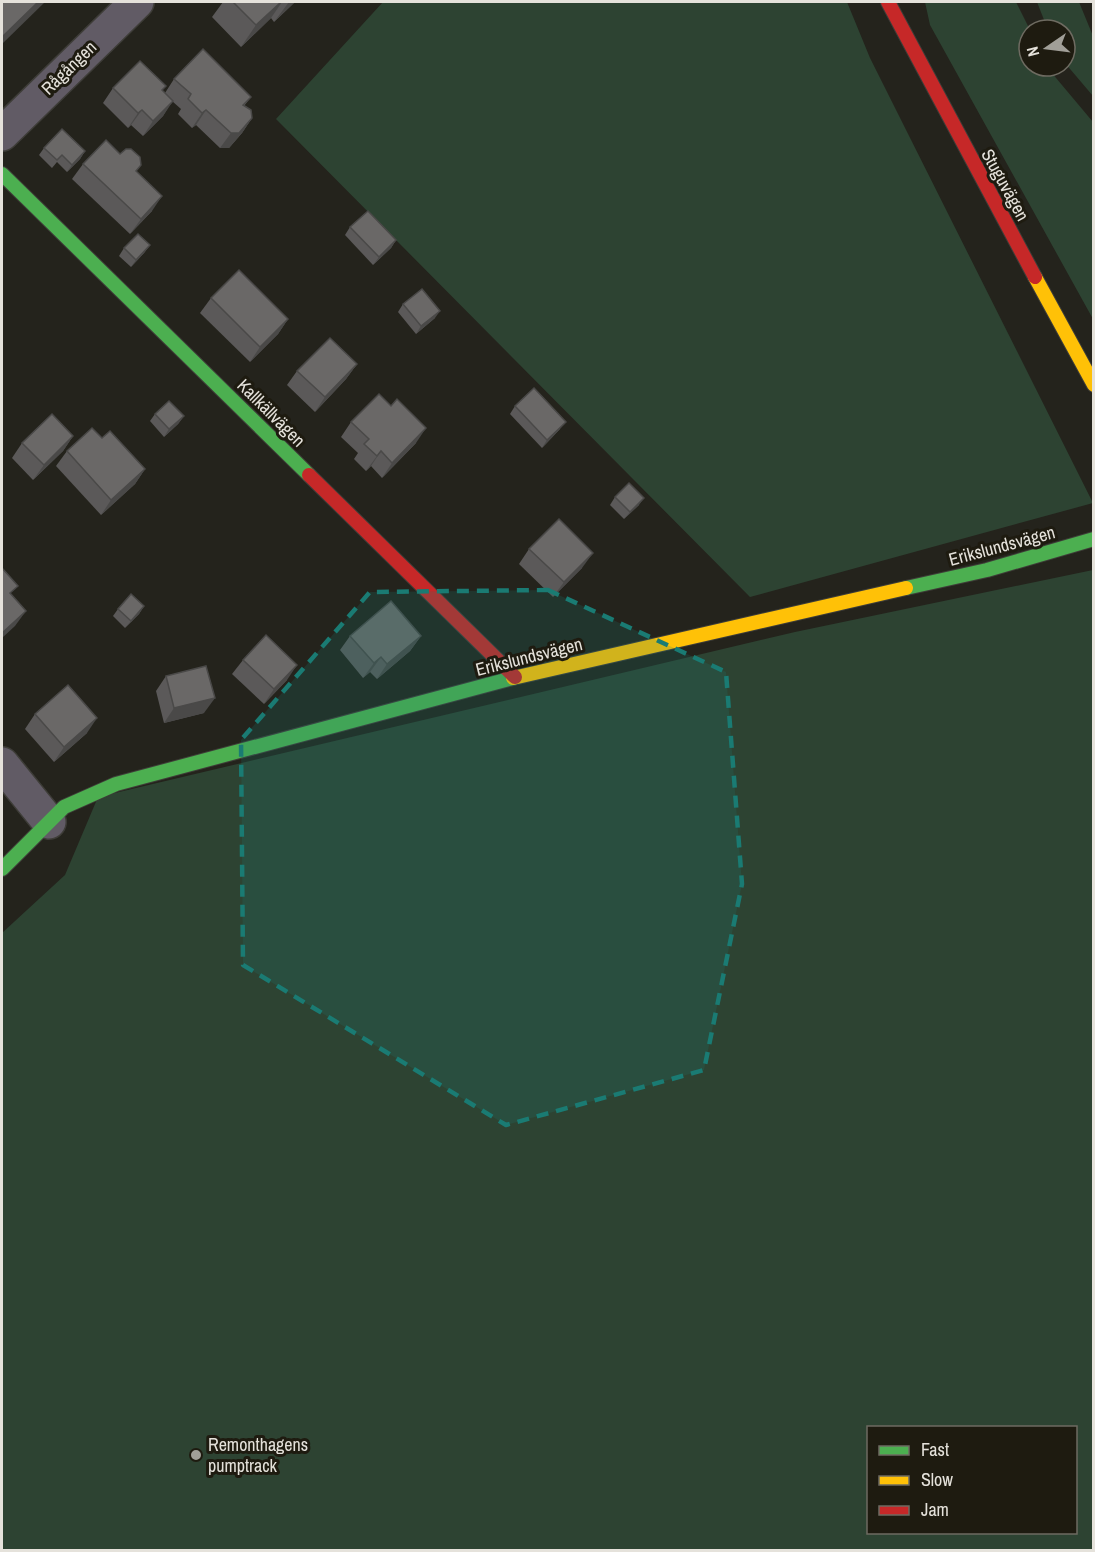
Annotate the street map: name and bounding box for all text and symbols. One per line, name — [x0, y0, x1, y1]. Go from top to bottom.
north arrow — [1017, 18, 1077, 78]
street label: Rågången — [35, 35, 102, 100]
text: N — [1021, 44, 1044, 59]
street label: Stuguvägen — [975, 144, 1035, 225]
street label: Kallkällvägen — [232, 373, 311, 452]
street label: Erikslundsvägen — [946, 519, 1058, 572]
street label: Erikslundsvägen — [473, 631, 585, 682]
legend — [867, 1426, 1077, 1534]
place label: Remonthagens pumptrack — [208, 1432, 308, 1478]
text: Fast — [921, 1437, 949, 1462]
marker: Remonthagens pumptrack — [189, 1448, 203, 1462]
text: Slow — [921, 1467, 953, 1492]
text: Jam — [921, 1497, 949, 1522]

